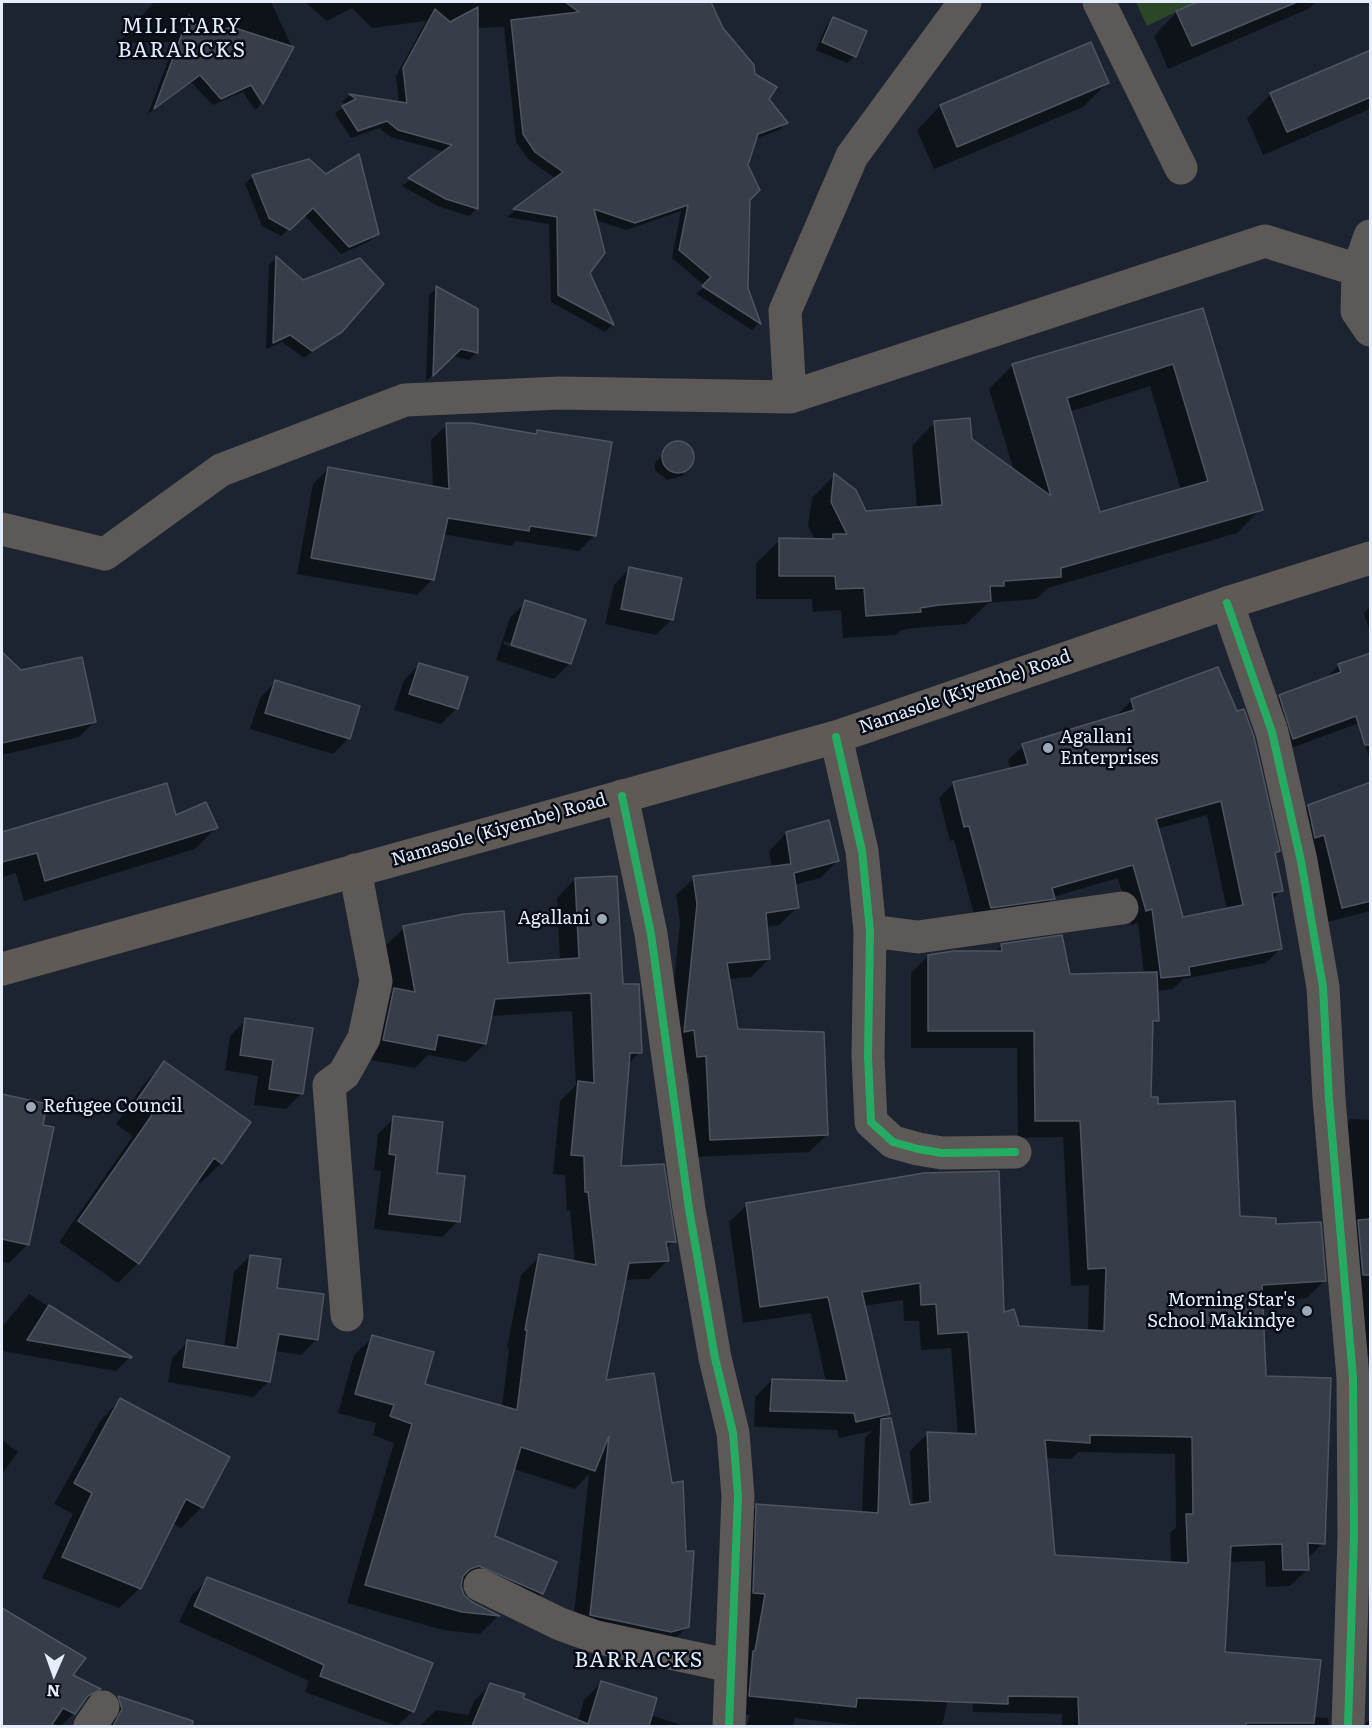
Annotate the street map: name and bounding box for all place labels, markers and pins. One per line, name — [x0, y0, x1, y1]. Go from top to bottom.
place label: Agallani Enterprises — [1060, 727, 1158, 770]
marker: Agallani Enterprises — [1041, 741, 1055, 755]
place label: Agallani — [518, 908, 590, 930]
marker: Agallani — [595, 912, 609, 926]
place label: Refugee Council — [43, 1096, 182, 1118]
marker: Refugee Council — [24, 1100, 38, 1114]
place label: Morning Star's School Makindye — [1147, 1290, 1295, 1332]
marker: Morning Star's School Makindye — [1300, 1304, 1314, 1318]

